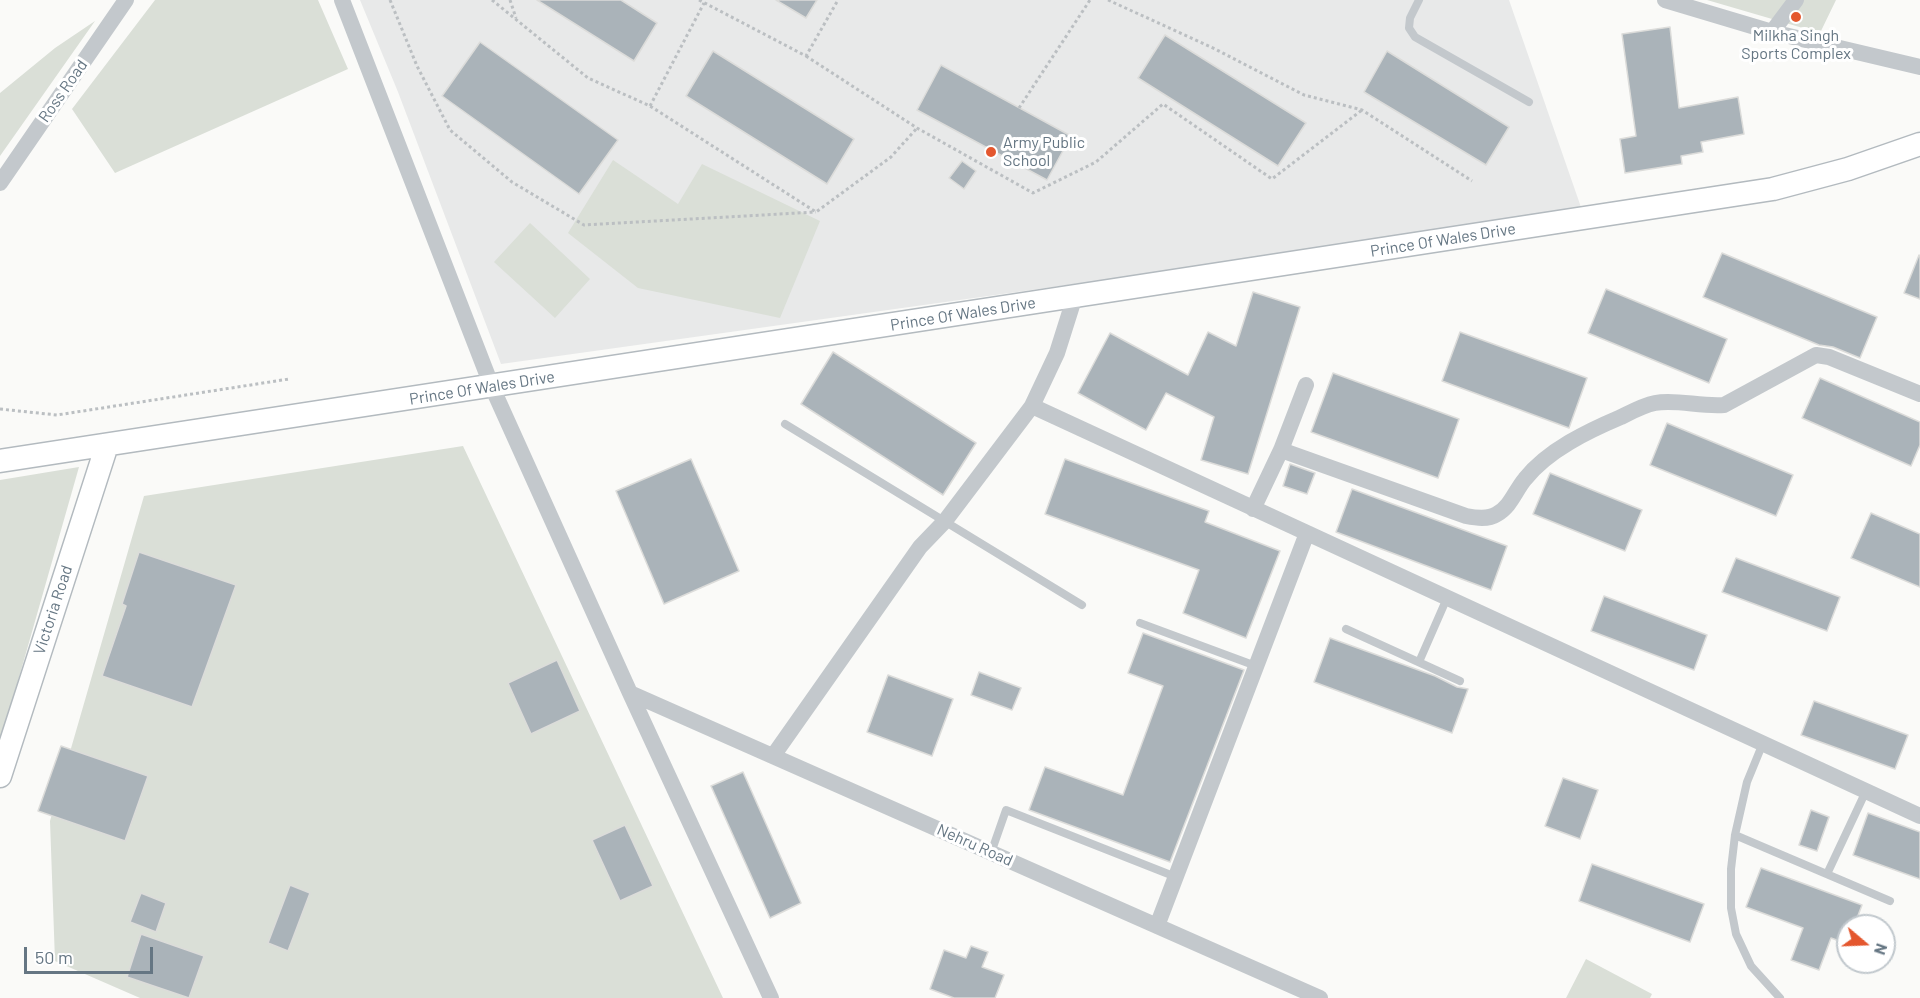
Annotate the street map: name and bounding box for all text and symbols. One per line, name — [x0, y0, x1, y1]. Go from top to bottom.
marker: Milkha Singh Sports Complex — [1789, 10, 1803, 24]
place label: Milkha Singh Sports Complex — [1741, 26, 1851, 64]
street label: Ross Road — [34, 56, 92, 126]
place label: Army Public School — [1003, 133, 1085, 171]
marker: Army Public School — [984, 145, 998, 159]
street label: Prince Of Wales Drive — [1369, 219, 1517, 261]
street label: Prince Of Wales Drive — [889, 293, 1037, 335]
street label: Prince Of Wales Drive — [408, 367, 556, 409]
street label: Victoria Road — [30, 563, 76, 657]
street label: Nehru Road — [934, 820, 1016, 870]
north arrow — [1836, 914, 1896, 974]
scale bar — [27, 935, 156, 973]
text: N — [1871, 941, 1892, 957]
text: 50 m — [35, 946, 73, 968]

